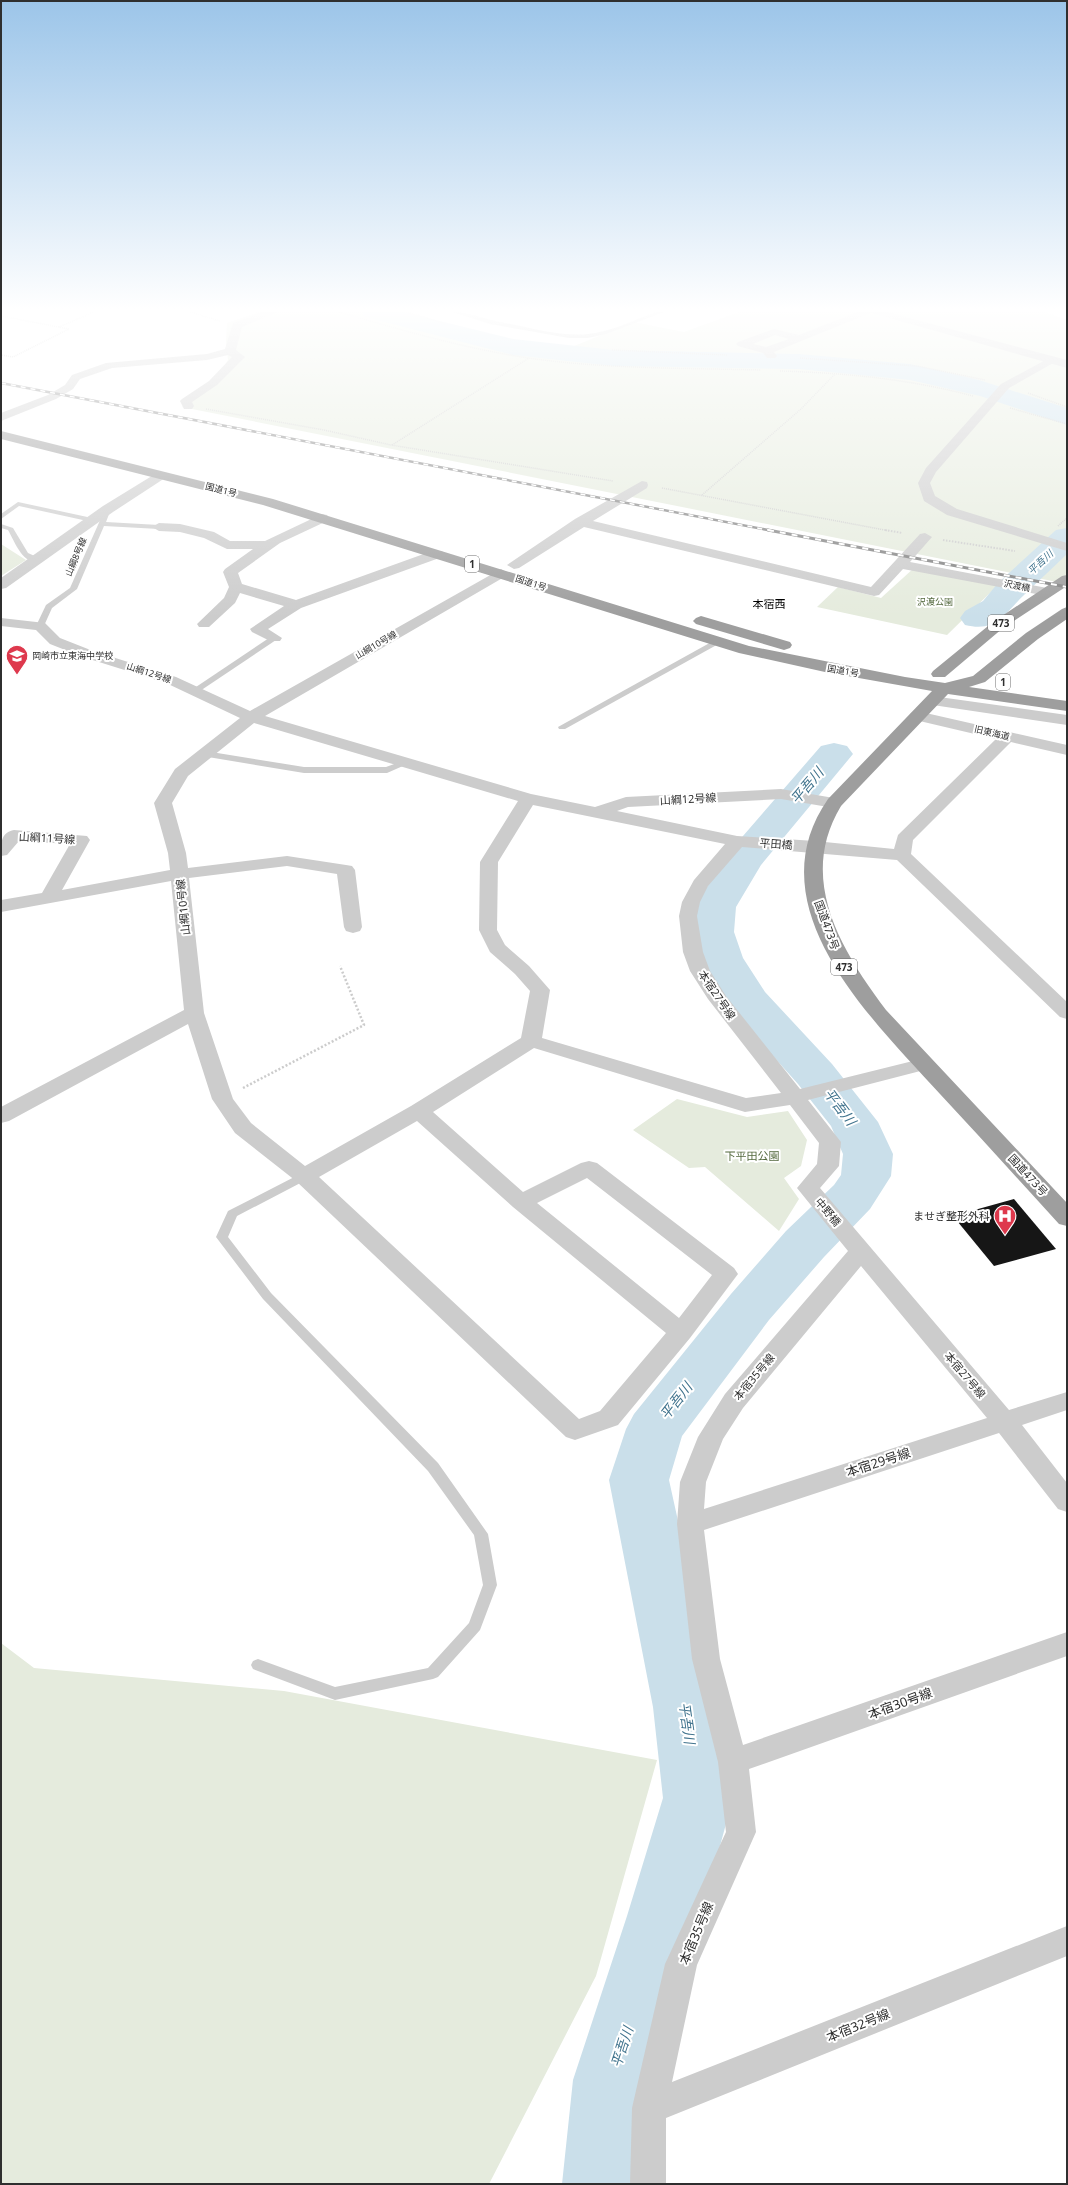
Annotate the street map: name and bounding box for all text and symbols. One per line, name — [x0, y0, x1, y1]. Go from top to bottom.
street label: 国道1号 — [204, 479, 238, 500]
street label: 山綱8号線 — [62, 534, 90, 578]
water label: 平吾川 — [1024, 546, 1056, 577]
road number: 1 — [465, 556, 479, 572]
street label: 国道1号 — [514, 571, 548, 594]
street label: 沢渡橋 — [1003, 577, 1032, 594]
park label: 沢渡公園 — [917, 595, 953, 608]
district label: 本宿西 — [753, 596, 786, 611]
road number: 473 — [988, 615, 1014, 631]
street label: 山綱10号線 — [352, 627, 400, 662]
school or university icon: 岡崎市立東海中学校 — [4, 643, 30, 676]
place label: 岡崎市立東海中学校 — [32, 649, 113, 662]
street label: 山綱12号線 — [125, 659, 174, 686]
street label: 国道1号 — [826, 661, 860, 680]
road number: 1 — [996, 674, 1010, 690]
street label: 旧東海道 — [973, 722, 1011, 743]
water label: 平吾川 — [786, 762, 829, 808]
street label: 山綱12号線 — [659, 790, 717, 807]
street label: 山綱11号線 — [18, 829, 76, 846]
street label: 平田橋 — [759, 835, 793, 852]
street label: 山綱10号線 — [172, 878, 193, 936]
street label: 国道473号 — [812, 898, 843, 952]
road number: 473 — [831, 959, 857, 975]
street label: 本宿27号線 — [695, 967, 739, 1022]
water label: 平吾川 — [820, 1084, 862, 1131]
park label: 下平田公園 — [725, 1148, 780, 1163]
street label: 国道473号 — [1005, 1151, 1052, 1199]
street label: 中野橋 — [812, 1194, 845, 1229]
hospital icon: ませぎ整形外科 — [992, 1203, 1018, 1236]
place label: ませぎ整形外科 — [913, 1208, 990, 1223]
street label: 本宿27号線 — [941, 1348, 989, 1401]
street label: 本宿35号線 — [730, 1350, 778, 1403]
water label: 平吾川 — [655, 1377, 697, 1423]
street label: 本宿29号線 — [843, 1443, 913, 1481]
street label: 本宿30号線 — [866, 1683, 934, 1723]
water label: 平吾川 — [675, 1701, 700, 1747]
street label: 本宿35号線 — [675, 1899, 717, 1967]
street label: 本宿32号線 — [824, 2004, 892, 2046]
water label: 平吾川 — [606, 2022, 638, 2070]

